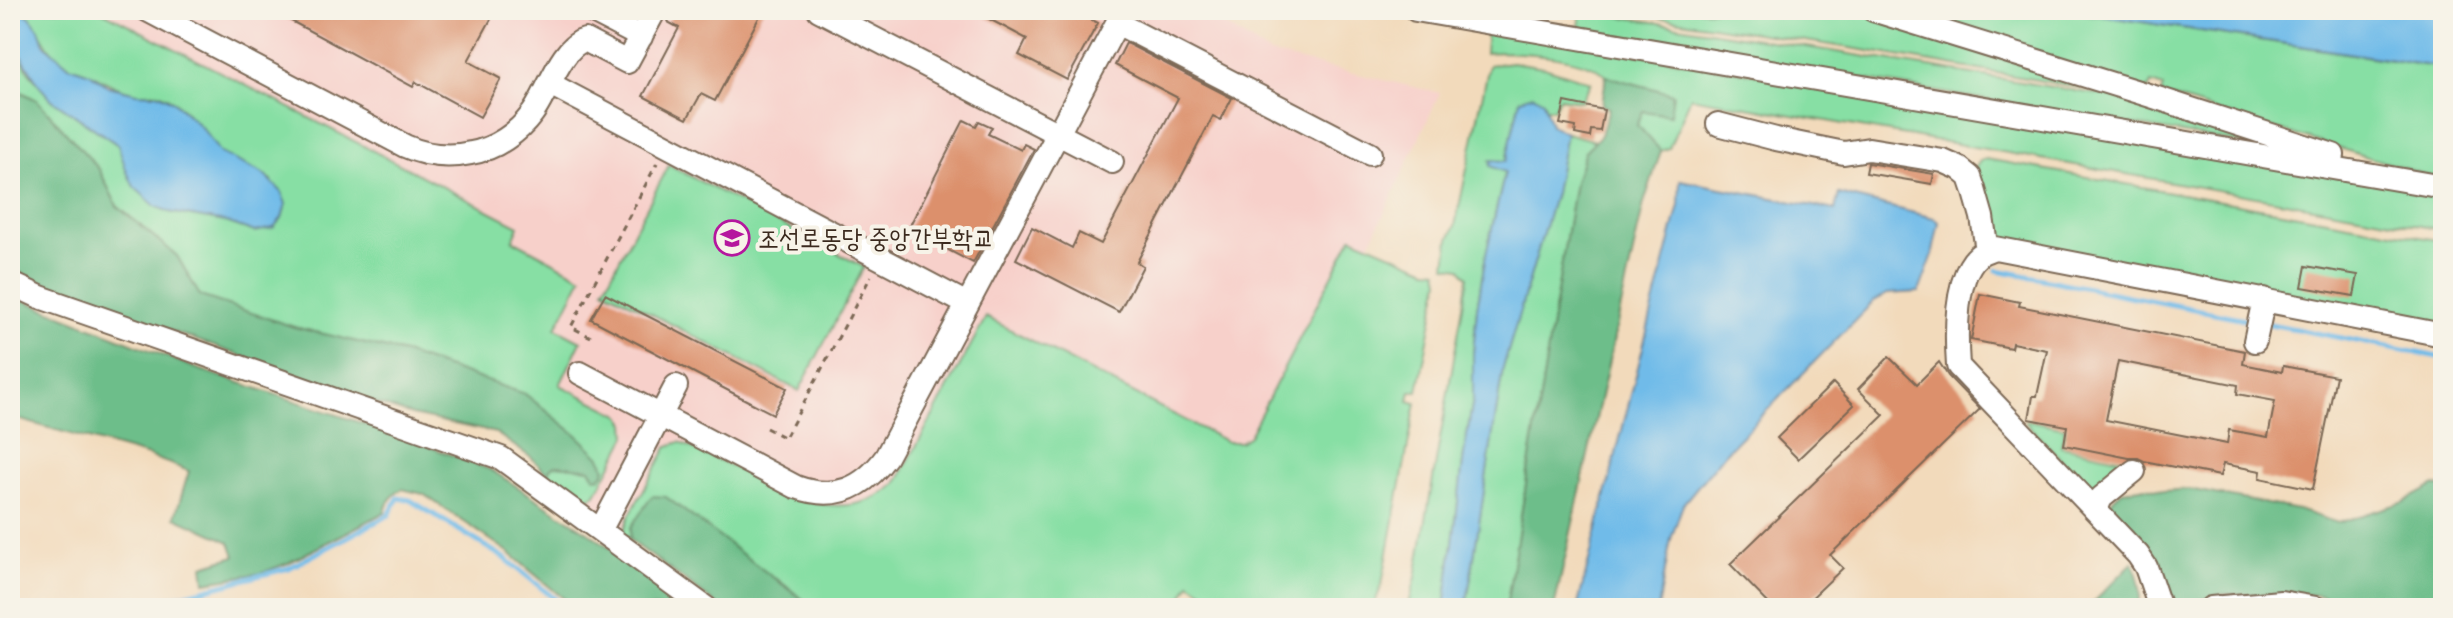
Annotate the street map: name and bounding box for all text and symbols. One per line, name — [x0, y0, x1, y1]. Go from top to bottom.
school or university icon: 조선로동당 중앙간부학교 — [713, 219, 751, 257]
place label: 조선로동당 중앙간부학교 — [758, 220, 994, 255]

